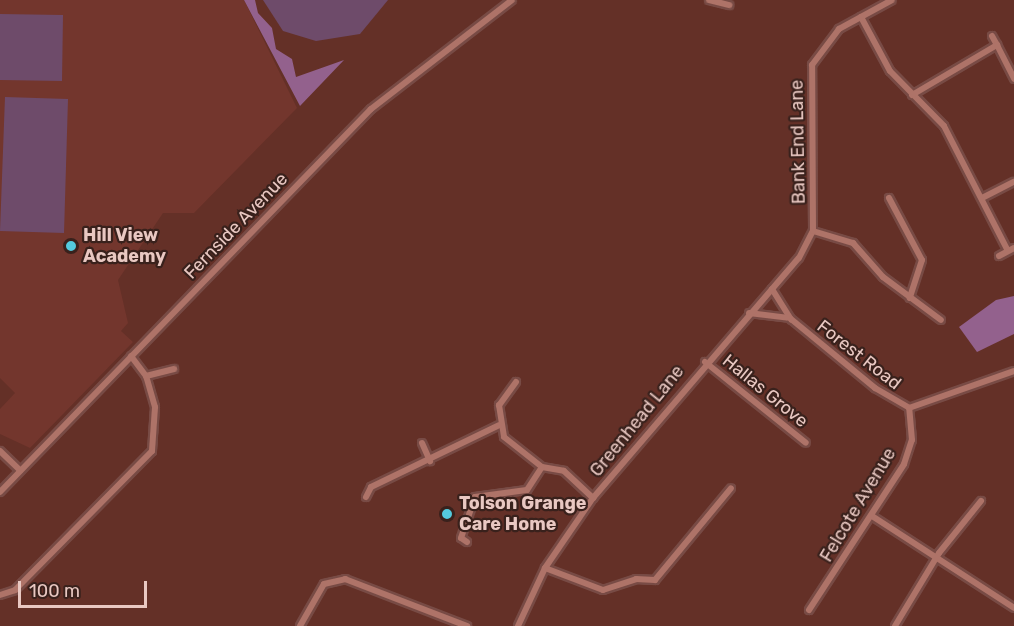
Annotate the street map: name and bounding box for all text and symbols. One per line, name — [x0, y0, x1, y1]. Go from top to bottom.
street label: Bank End Lane — [786, 80, 810, 204]
street label: Fernside Avenue — [180, 168, 292, 284]
place label: Hill View Academy — [83, 225, 166, 268]
marker: Hill View Academy — [64, 239, 78, 253]
street label: Forest Road — [813, 316, 905, 394]
street label: Hallas Grove — [718, 350, 812, 432]
street label: Greenhead Lane — [585, 361, 689, 481]
street label: Felcote Avenue — [815, 444, 901, 566]
place label: Tolson Grange Care Home — [459, 493, 587, 536]
marker: Tolson Grange Care Home — [440, 507, 454, 521]
scale bar — [21, 569, 150, 607]
text: 100 m — [29, 580, 80, 602]

